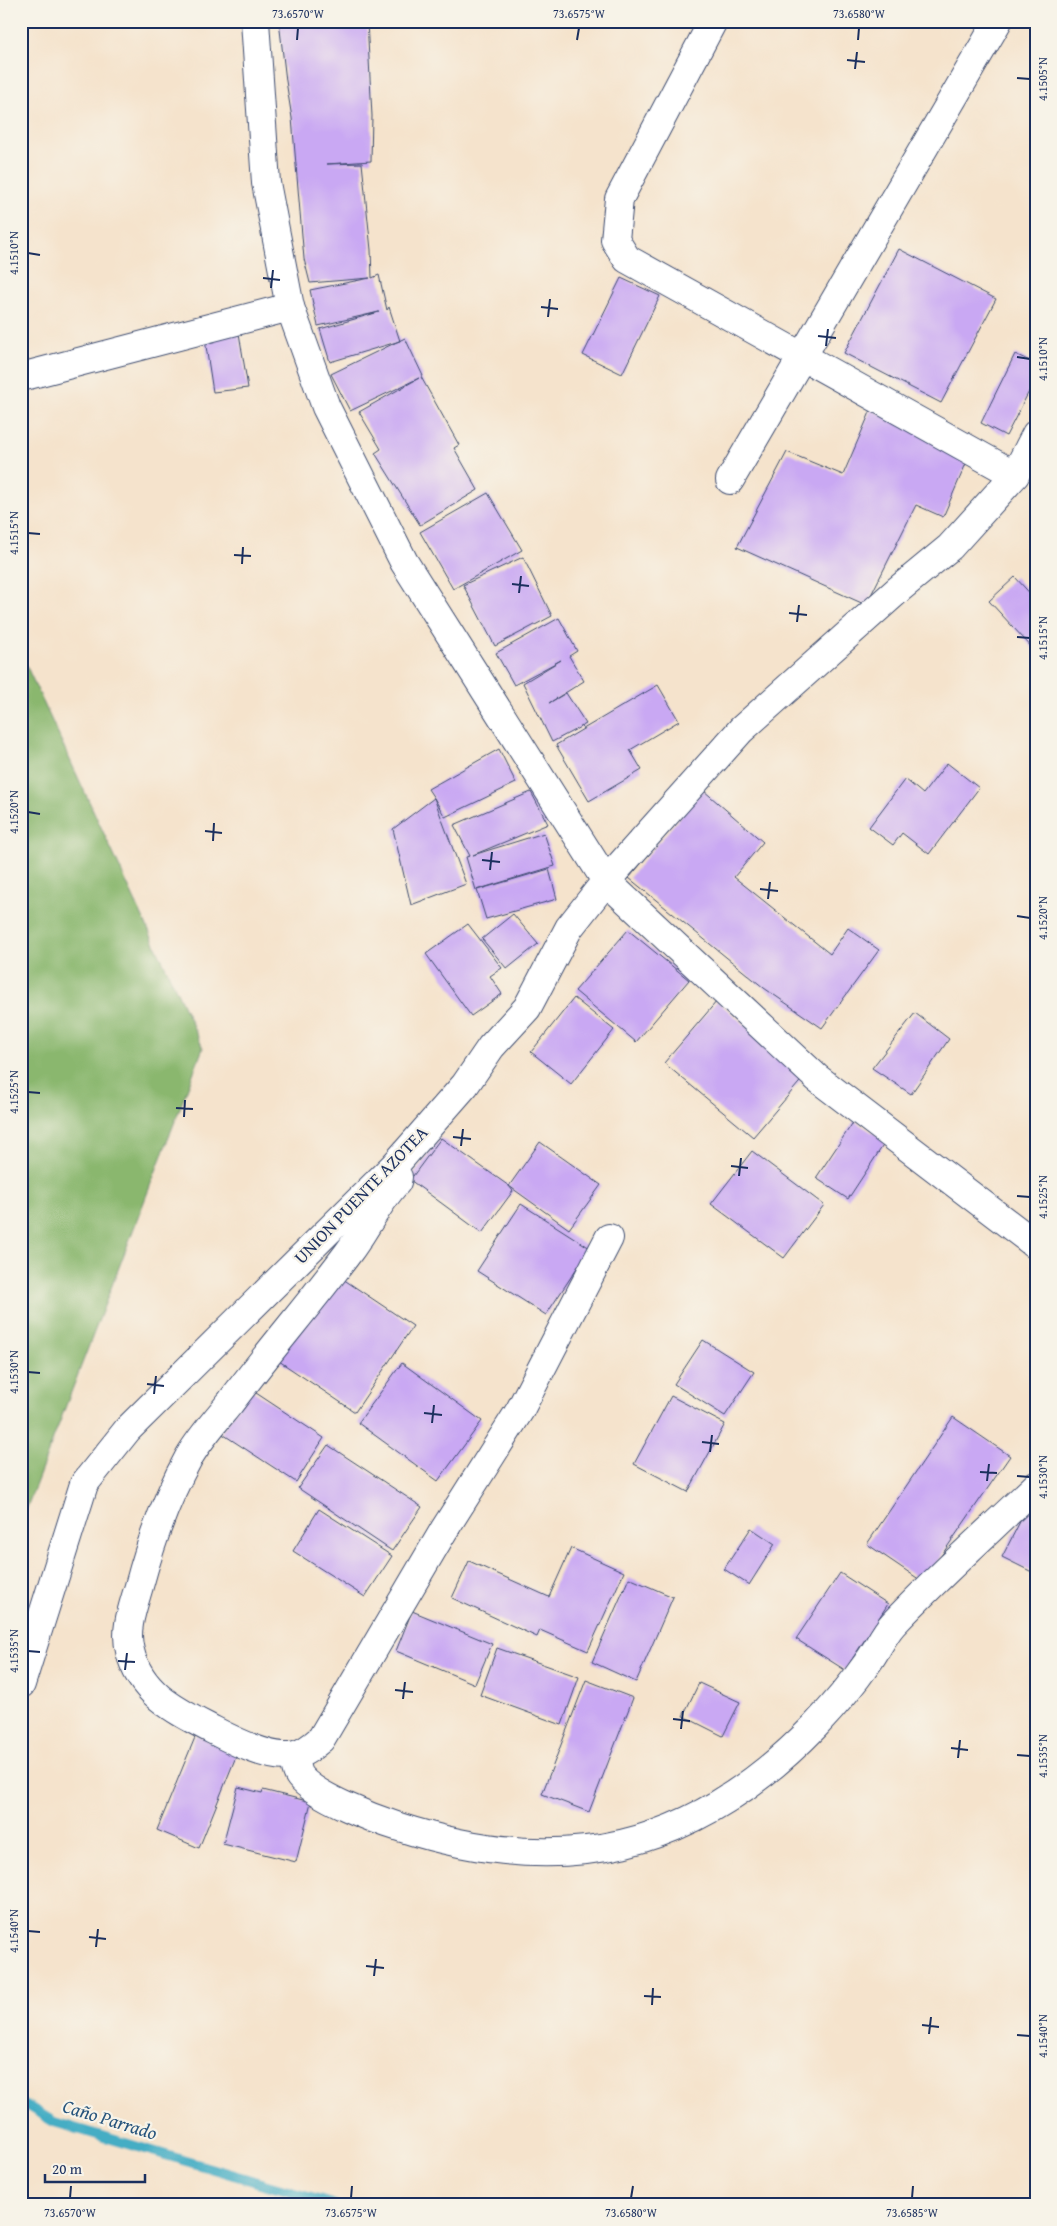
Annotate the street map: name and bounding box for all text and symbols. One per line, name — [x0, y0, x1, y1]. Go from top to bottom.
text: 73.6570°W — [272, 5, 325, 22]
text: 73.6575°W — [553, 5, 606, 22]
text: 73.6580°W — [833, 5, 886, 22]
text: 4.1505°N — [1034, 57, 1051, 101]
text: 4.1510°N — [5, 231, 22, 275]
text: 4.1510°N — [1034, 337, 1051, 381]
text: 4.1515°N — [5, 511, 22, 555]
text: 4.1515°N — [1034, 616, 1051, 660]
text: 4.1520°N — [5, 790, 22, 834]
text: 4.1520°N — [1034, 896, 1051, 940]
text: 4.1525°N — [5, 1070, 22, 1114]
street label: UNION PUENTE AZOTEA — [287, 1119, 434, 1270]
text: 4.1525°N — [1034, 1175, 1051, 1219]
text: 4.1530°N — [5, 1350, 22, 1394]
text: 4.1530°N — [1034, 1455, 1051, 1499]
text: 4.1535°N — [5, 1629, 22, 1673]
text: 4.1535°N — [1034, 1734, 1051, 1778]
text: 4.1540°N — [5, 1909, 22, 1953]
text: 4.1540°N — [1034, 2014, 1051, 2058]
water label: Caño Parrado — [59, 2091, 161, 2147]
scale bar — [45, 2151, 145, 2183]
text: 20 m — [52, 2158, 83, 2179]
text: 73.6570°W — [44, 2204, 97, 2221]
text: 73.6575°W — [325, 2204, 378, 2221]
text: 73.6580°W — [605, 2204, 658, 2221]
text: 73.6585°W — [886, 2204, 939, 2221]

